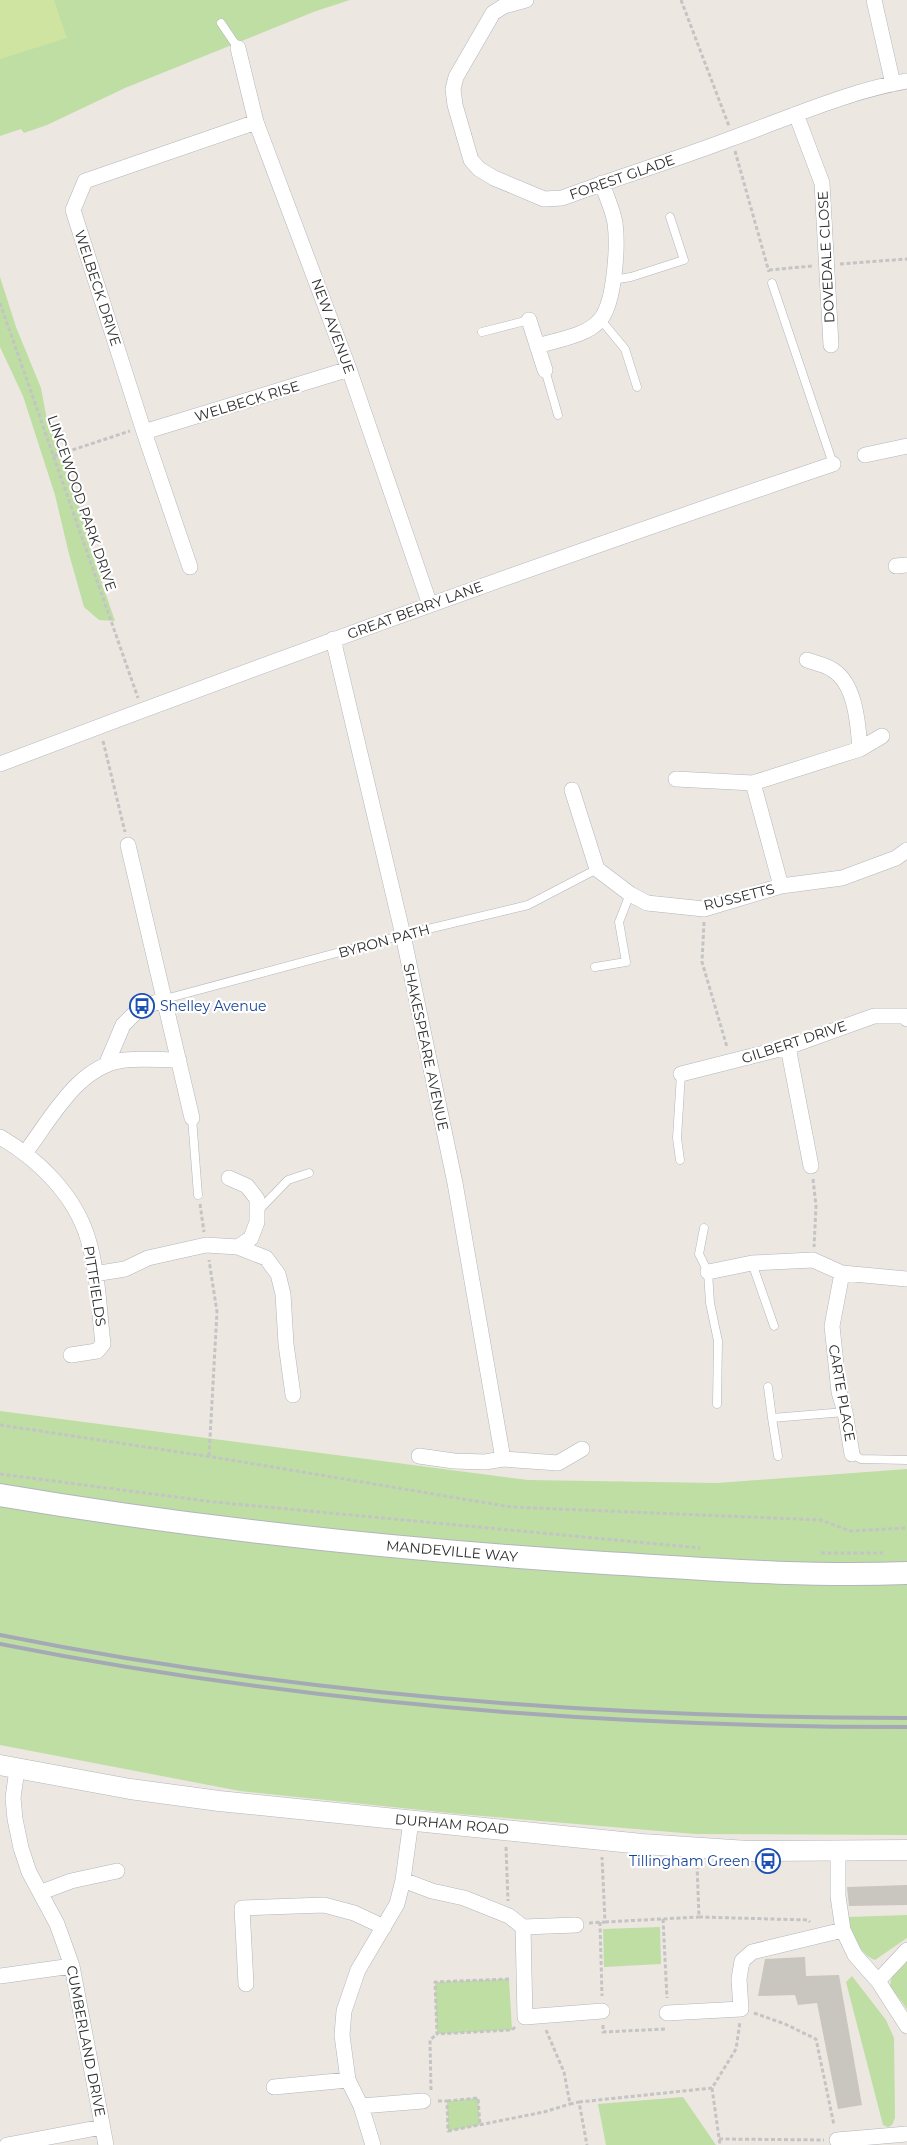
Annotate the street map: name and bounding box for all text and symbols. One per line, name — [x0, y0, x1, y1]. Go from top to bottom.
street label: FOREST GLADE — [567, 151, 677, 203]
street label: DOVEDALE CLOSE — [814, 190, 838, 324]
street label: WELBECK DRIVE — [71, 228, 125, 348]
street label: NEW AVENUE — [307, 276, 359, 376]
street label: WELBECK RISE — [192, 376, 302, 426]
street label: LINCEWOOD PARK DRIVE — [43, 413, 121, 593]
street label: GREAT BERRY LANE — [345, 577, 485, 643]
street label: RUSSETTS — [702, 880, 776, 914]
street label: BYRON PATH — [336, 920, 432, 962]
street label: SHAKESPEARE AVENUE — [399, 962, 453, 1132]
bus stop icon: Shelley Avenue — [129, 993, 155, 1019]
place label: Shelley Avenue — [160, 997, 267, 1015]
street label: GILBERT DRIVE — [739, 1017, 849, 1067]
street label: PITTFIELDS — [80, 1244, 110, 1328]
street label: CARTE PLACE — [825, 1343, 859, 1443]
street label: MANDEVILLE WAY — [385, 1536, 519, 1566]
street label: DURHAM ROAD — [394, 1810, 510, 1838]
bus stop icon: Tillingham Green — [755, 1848, 781, 1874]
place label: Tillingham Green — [629, 1852, 750, 1870]
street label: CUMBERLAND DRIVE — [62, 1964, 110, 2118]

